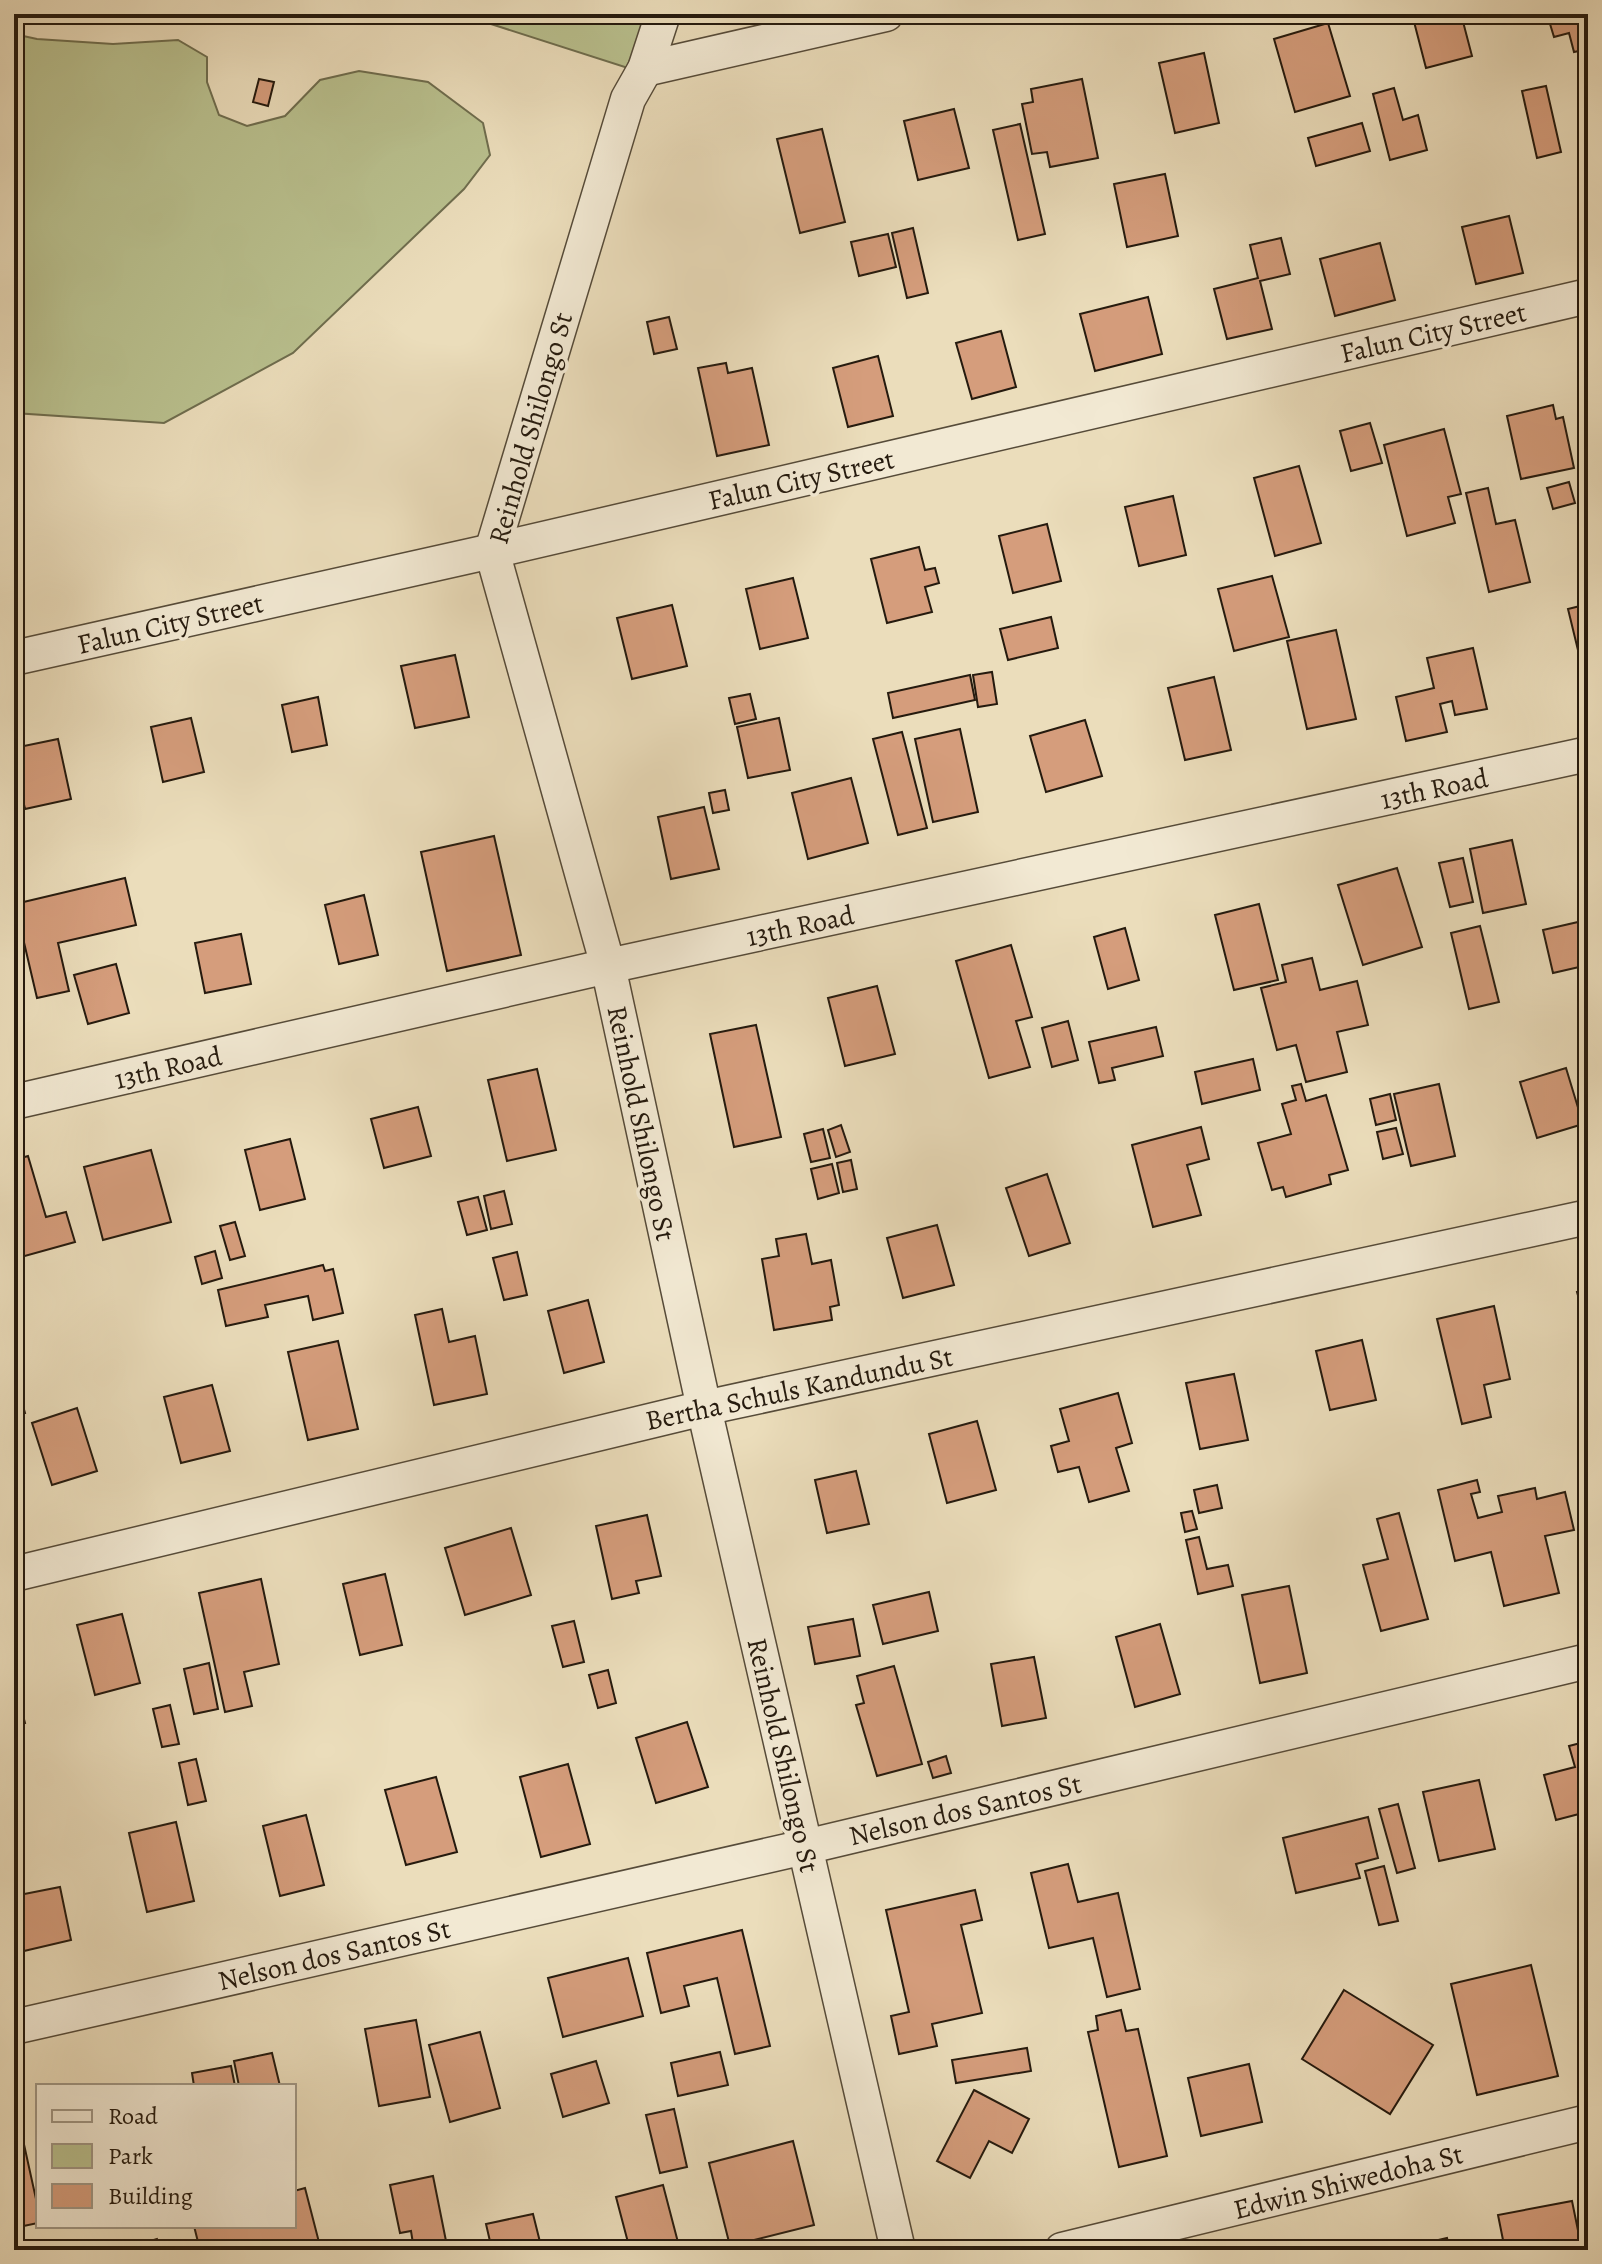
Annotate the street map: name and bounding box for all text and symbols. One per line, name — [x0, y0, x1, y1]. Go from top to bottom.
street label: Falun City Street — [1336, 293, 1530, 373]
street label: Reinhold Shilongo St — [480, 308, 582, 549]
street label: Falun City Street — [704, 440, 898, 520]
street label: Falun City Street — [73, 584, 267, 664]
street label: 13th Road — [1377, 759, 1493, 819]
street label: 13th Road — [743, 896, 859, 956]
street label: Reinhold Shilongo St — [598, 1002, 685, 1244]
street label: 13th Road — [111, 1037, 227, 1099]
street label: Bertha Schuls Kandundu St — [642, 1338, 956, 1440]
street label: Reinhold Shilongo St — [738, 1634, 828, 1876]
street label: Nelson dos Santos St — [845, 1765, 1085, 1855]
street label: Nelson dos Santos St — [214, 1910, 454, 2000]
legend — [36, 2084, 296, 2228]
text: Road — [108, 2100, 158, 2132]
street label: Edwin Shiwedoha St — [1230, 2135, 1467, 2229]
text: Park — [108, 2140, 153, 2172]
text: Building — [108, 2180, 193, 2212]

